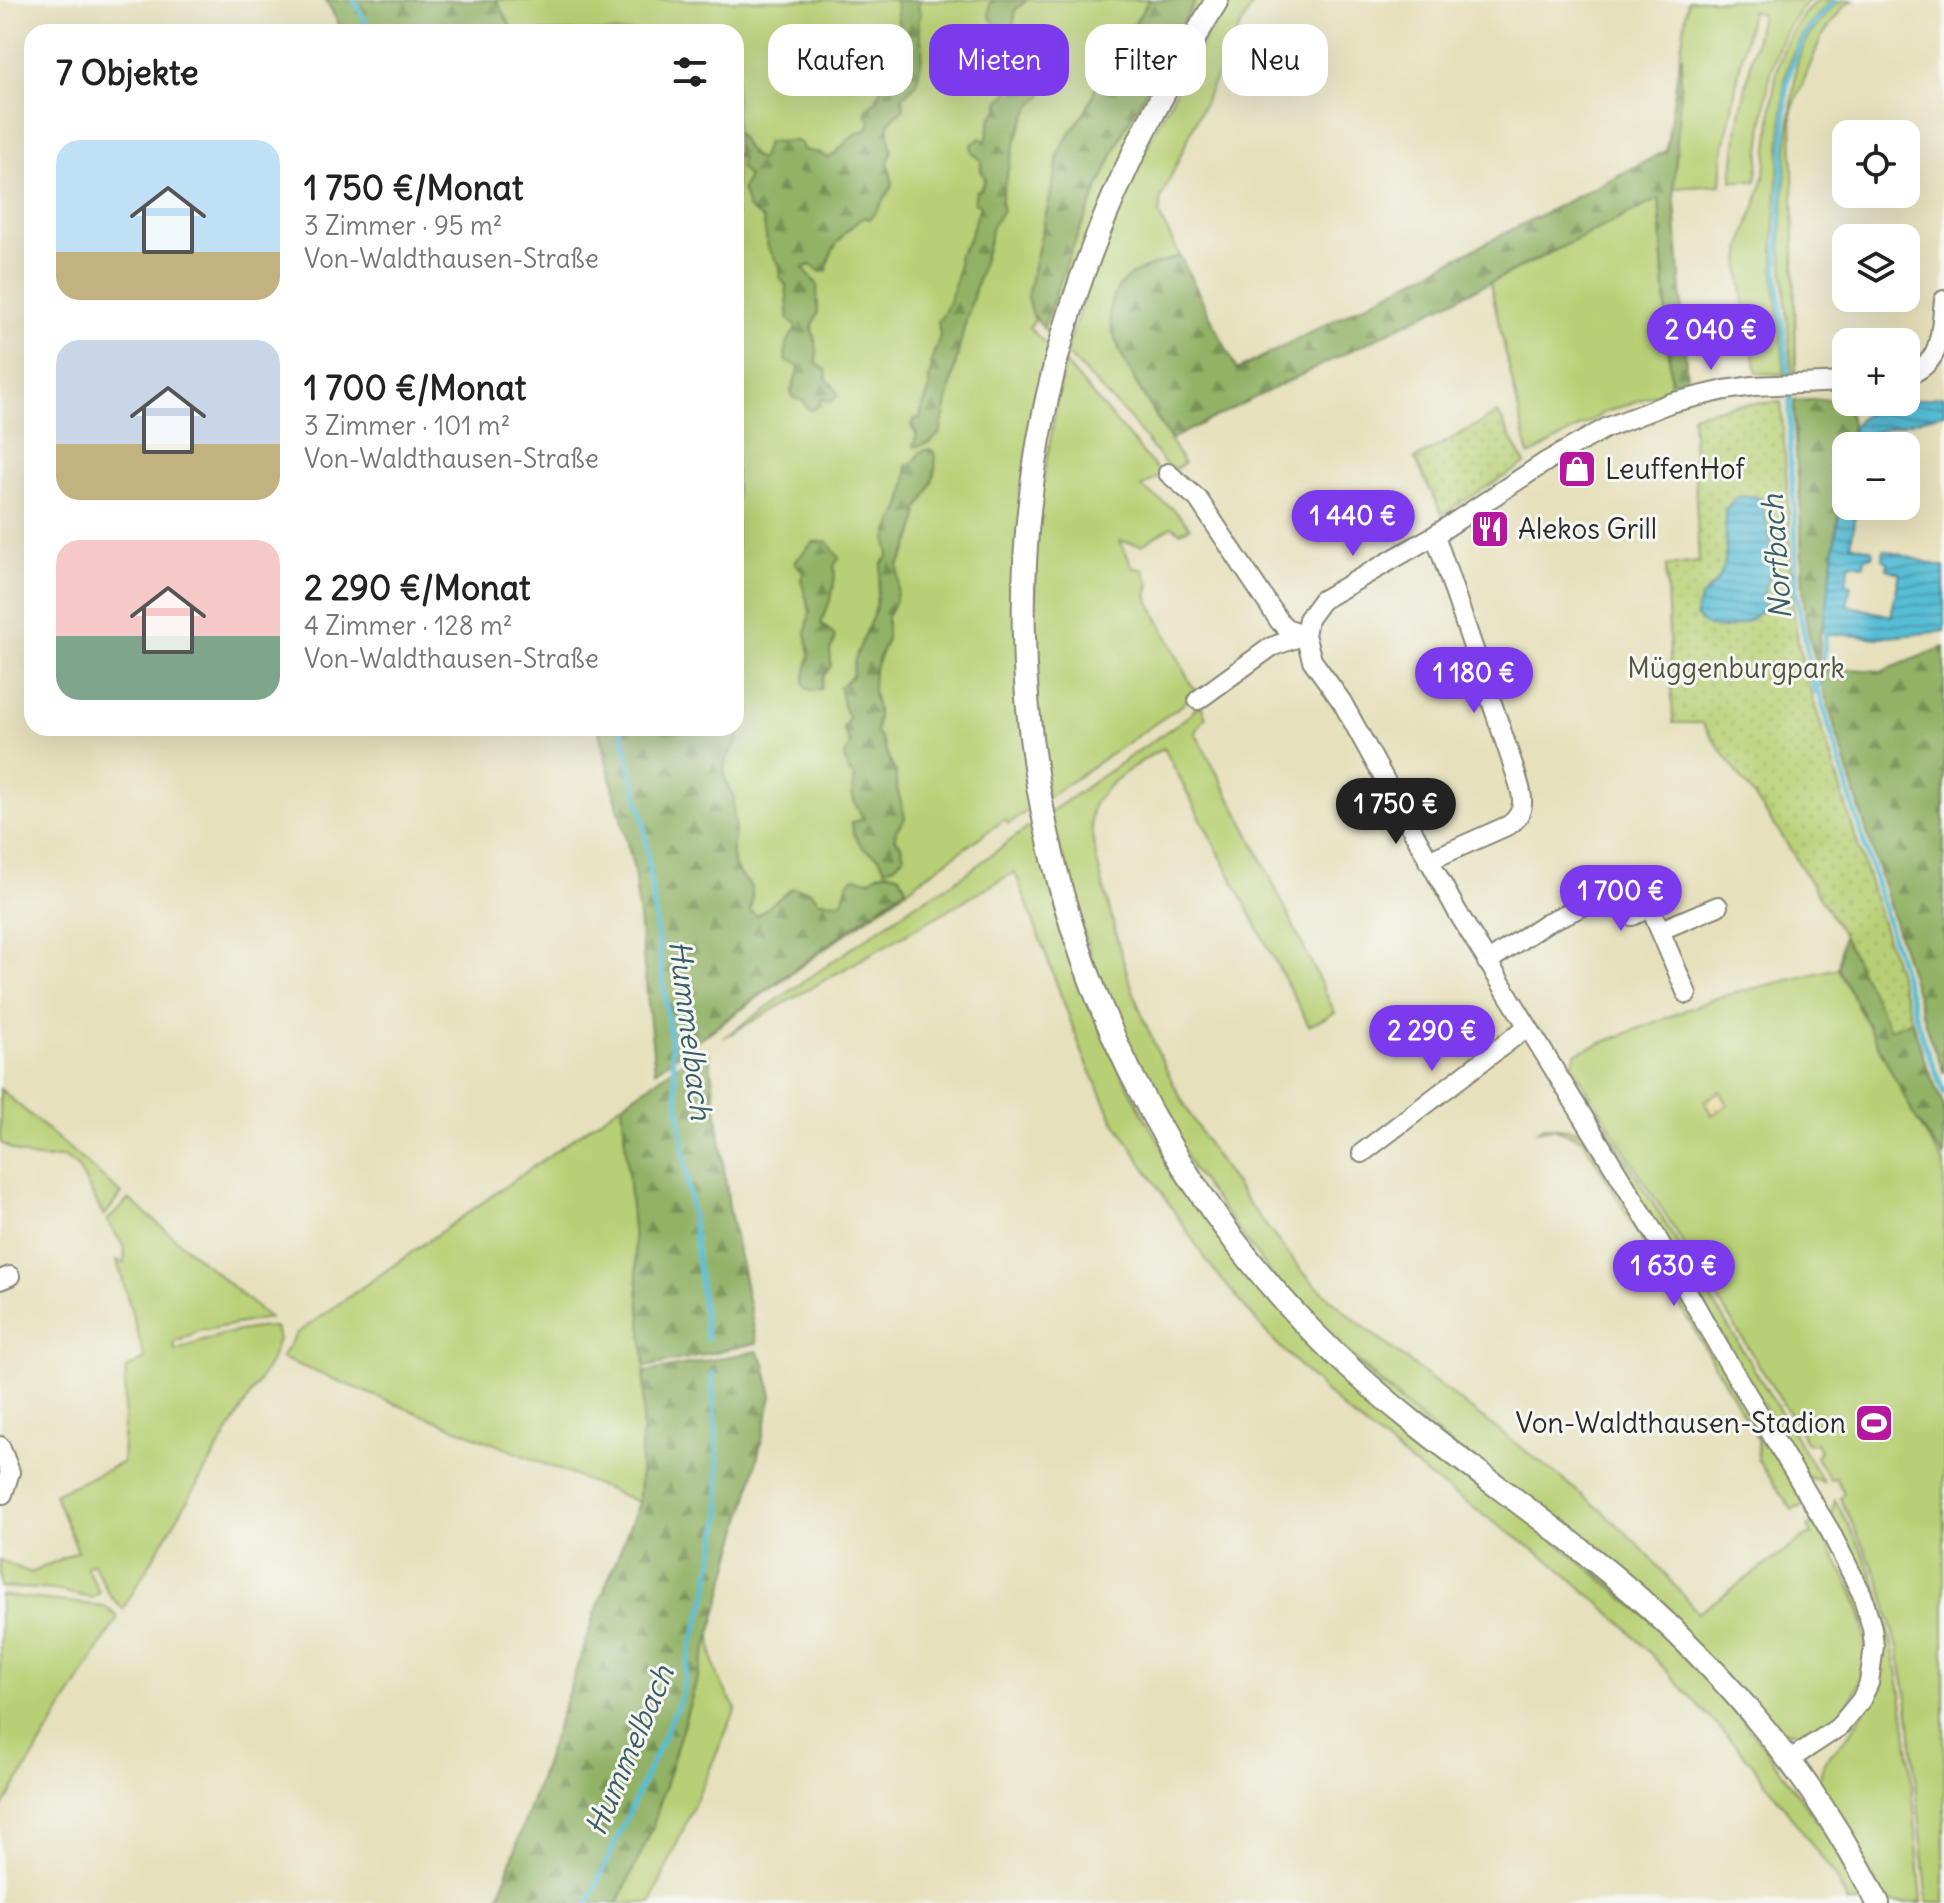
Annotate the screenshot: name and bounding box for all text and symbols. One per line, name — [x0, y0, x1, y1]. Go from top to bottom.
chip: Kaufen — [768, 24, 913, 96]
chip: Mieten — [929, 24, 1069, 96]
chip: Filter — [1085, 24, 1206, 96]
chip: Neu — [1222, 24, 1328, 96]
icon: filters — [668, 50, 712, 94]
text: 7 Objekte — [56, 51, 199, 94]
map controls — [1832, 120, 1920, 520]
button: locate — [1832, 120, 1920, 208]
text: 1 750 €/Monat — [304, 166, 523, 209]
icon: home — [120, 172, 216, 268]
text: 3 Zimmer · 95 m² — [304, 209, 503, 242]
button: layers — [1832, 224, 1920, 312]
text: Von-Waldthausen-Straße — [304, 242, 599, 275]
pin: 2 040 € — [1637, 304, 1785, 372]
text: 2 040 € — [1665, 313, 1757, 346]
button: + — [1832, 328, 1920, 416]
text: 1 700 €/Monat — [304, 366, 526, 409]
icon: home — [120, 372, 216, 468]
text: 3 Zimmer · 101 m² — [304, 409, 510, 442]
button: − — [1832, 432, 1920, 520]
text: Von-Waldthausen-Straße — [304, 442, 599, 475]
shop icon: LeuffenHof — [1556, 448, 1598, 490]
place label: LeuffenHof — [1605, 451, 1745, 487]
pin: 1 440 € — [1279, 490, 1427, 558]
water label: Norfbach — [1753, 492, 1799, 621]
text: 1 440 € — [1310, 499, 1396, 532]
restaurant icon: Alekos Grill — [1469, 508, 1511, 550]
place label: Alekos Grill — [1518, 511, 1657, 547]
text: 2 290 €/Monat — [304, 566, 531, 609]
icon: home — [120, 572, 216, 668]
text: 4 Zimmer · 128 m² — [304, 609, 512, 642]
text: Von-Waldthausen-Straße — [304, 642, 599, 675]
pin: 1 180 € — [1400, 647, 1548, 715]
park label: Müggenburgpark — [1627, 650, 1845, 686]
text: 1 180 € — [1433, 656, 1515, 689]
pin: 1 750 € — [1322, 778, 1470, 846]
text: 1 750 € — [1354, 787, 1438, 820]
pin: 1 700 € — [1547, 865, 1695, 933]
text: 1 700 € — [1578, 874, 1664, 907]
water label: Hummelbach — [661, 938, 721, 1123]
pin: 2 290 € — [1358, 1005, 1506, 1073]
text: 2 290 € — [1387, 1014, 1477, 1047]
pin: 1 630 € — [1600, 1240, 1748, 1308]
text: 1 630 € — [1631, 1249, 1717, 1282]
sports icon: Von-Waldthausen-Stadion — [1853, 1402, 1895, 1444]
place label: Von-Waldthausen-Stadion — [1515, 1405, 1846, 1441]
water label: Hummelbach — [576, 1659, 682, 1841]

